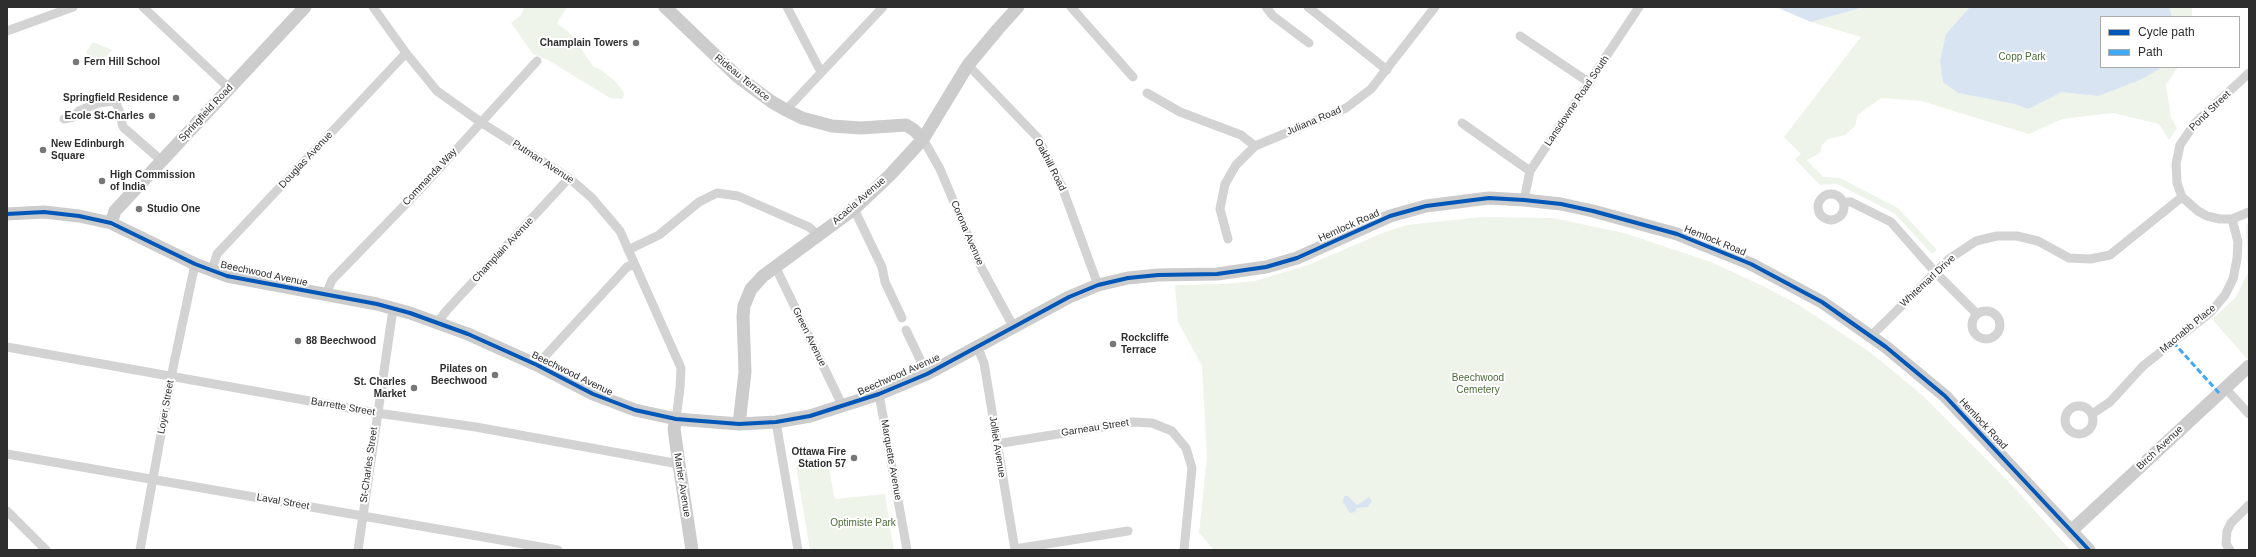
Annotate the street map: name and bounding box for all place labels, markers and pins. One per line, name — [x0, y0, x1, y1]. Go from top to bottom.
place label: Champlain Towers — [540, 37, 628, 49]
marker: Champlain Towers — [631, 38, 641, 48]
place label: Fern Hill School — [84, 56, 160, 68]
marker: Fern Hill School — [71, 57, 81, 67]
place label: Springfield Residence — [63, 92, 168, 104]
marker: Springfield Residence — [171, 93, 181, 103]
place label: Ecole St-Charles — [65, 110, 144, 122]
marker: Ecole St-Charles — [147, 111, 157, 121]
place label: New Edinburgh Square — [51, 138, 124, 162]
marker: New Edinburgh Square — [38, 145, 48, 155]
place label: High Commission of India — [110, 169, 195, 192]
marker: High Commission of India — [97, 176, 107, 186]
place label: Studio One — [147, 203, 200, 215]
marker: Studio One — [134, 204, 144, 214]
place label: Rockcliffe Terrace — [1121, 332, 1169, 356]
place label: 88 Beechwood — [306, 335, 376, 347]
marker: 88 Beechwood — [293, 336, 303, 346]
marker: Rockcliffe Terrace — [1108, 339, 1118, 349]
place label: Pilates on Beechwood — [431, 363, 487, 386]
marker: Pilates on Beechwood — [490, 370, 500, 380]
place label: St. Charles Market — [354, 376, 406, 400]
marker: St. Charles Market — [409, 383, 419, 393]
place label: Ottawa Fire Station 57 — [792, 446, 846, 470]
marker: Ottawa Fire Station 57 — [849, 453, 859, 463]

